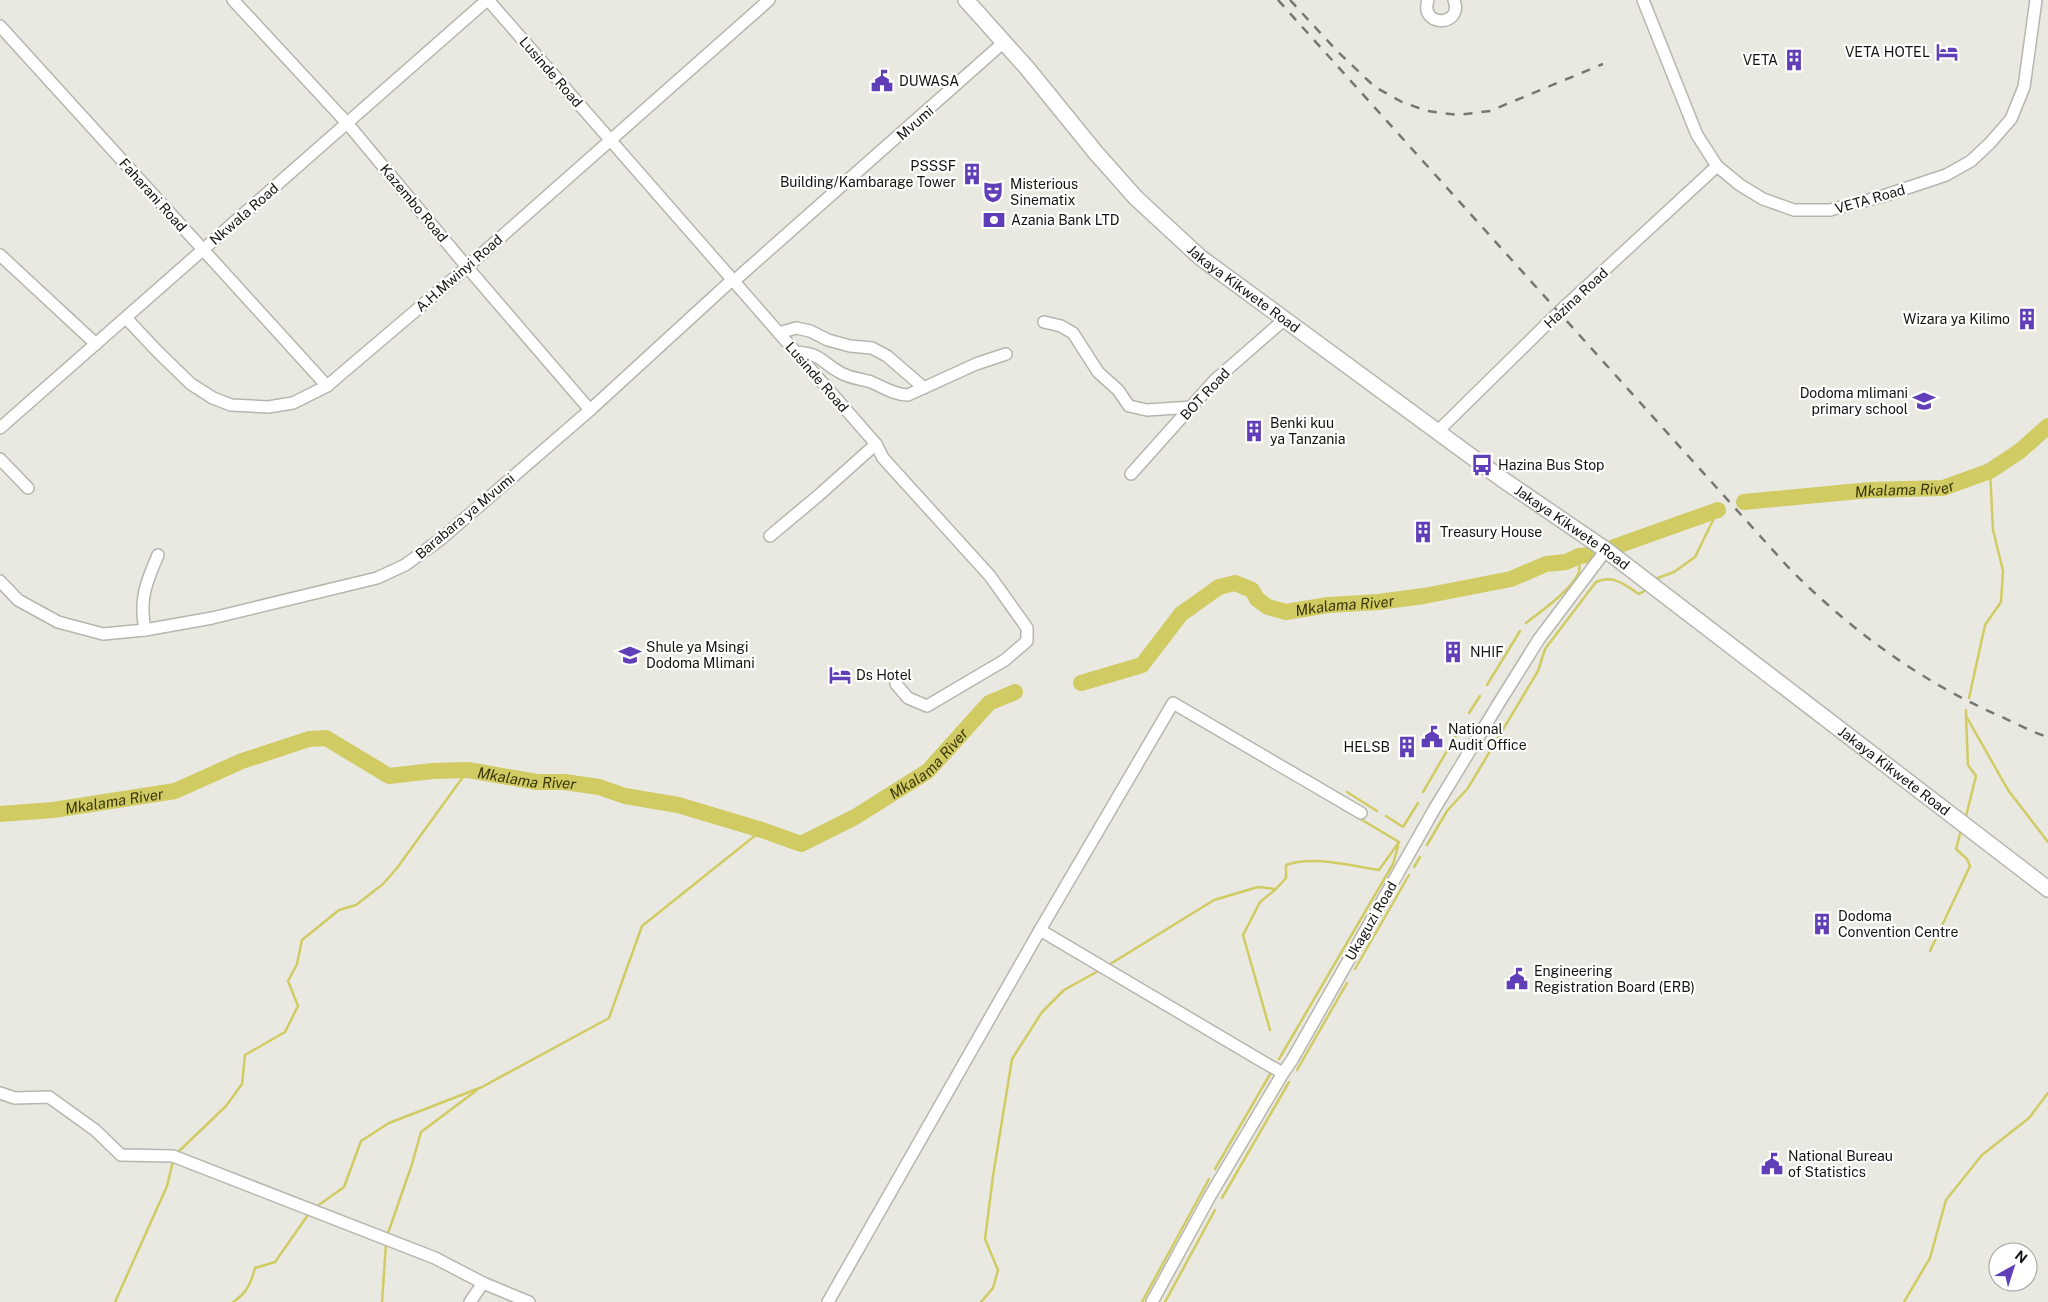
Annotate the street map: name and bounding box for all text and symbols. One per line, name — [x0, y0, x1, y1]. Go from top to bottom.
street label: Lusinde Road — [516, 34, 586, 110]
hotel icon: VETA HOTEL — [1934, 39, 1960, 65]
place label: VETA HOTEL — [1845, 44, 1930, 60]
building icon: VETA — [1781, 47, 1807, 73]
place label: VETA — [1743, 52, 1778, 68]
public building icon: DUWASA — [869, 68, 895, 94]
place label: DUWASA — [899, 73, 959, 89]
street label: Mvumi — [893, 103, 937, 143]
street label: Faharani Road — [116, 155, 190, 235]
place label: PSSSF Building/Kambarage Tower — [780, 158, 956, 190]
street label: Kazembo Road — [377, 161, 451, 245]
building icon: PSSSF Building/Kambarage Tower — [959, 161, 985, 187]
place label: Misterious Sinematix — [1010, 176, 1078, 208]
theatre icon: Misterious Sinematix — [980, 179, 1006, 205]
street label: Nkwala Road — [206, 180, 282, 248]
street label: VETA Road — [1833, 181, 1907, 217]
bank icon: Azania Bank LTD — [981, 207, 1007, 233]
place label: Azania Bank LTD — [1011, 212, 1119, 228]
street label: A.H.Mwinyi Road — [412, 231, 506, 315]
street label: Jakaya Kikwete Road — [1184, 242, 1303, 336]
street label: Hazina Road — [1541, 265, 1611, 331]
building icon: Wizara ya Kilimo — [2014, 306, 2040, 332]
place label: Wizara ya Kilimo — [1903, 311, 2010, 327]
street label: Lusinde Road — [782, 339, 852, 415]
street label: BOT Road — [1177, 365, 1233, 423]
place label: Dodoma mlimani primary school — [1800, 385, 1908, 417]
school or university icon: Dodoma mlimani primary school — [1911, 388, 1937, 414]
place label: Benki kuu ya Tanzania — [1270, 415, 1346, 447]
building icon: Benki kuu ya Tanzania — [1241, 418, 1267, 444]
bus stop icon: Hazina Bus Stop — [1469, 452, 1495, 478]
place label: Hazina Bus Stop — [1498, 457, 1604, 473]
street label: Barabara ya Mvumi — [412, 470, 518, 562]
water label: Mkalama River — [1854, 476, 1957, 500]
street label: Jakaya Kikwete Road — [1512, 482, 1632, 573]
building icon: Treasury House — [1410, 519, 1436, 545]
place label: Treasury House — [1440, 524, 1542, 540]
water label: Mkalama River — [1294, 591, 1395, 619]
place label: Shule ya Msingi Dodoma Mlimani — [646, 639, 755, 671]
building icon: NHIF — [1440, 639, 1466, 665]
school or university icon: Shule ya Msingi Dodoma Mlimani — [617, 642, 643, 668]
place label: NHIF — [1470, 644, 1504, 660]
hotel icon: Ds Hotel — [827, 662, 853, 688]
place label: Ds Hotel — [856, 667, 912, 683]
place label: National Audit Office — [1448, 721, 1527, 753]
street label: Jakaya Kikwete Road — [1835, 723, 1953, 819]
water label: Mkalama River — [886, 724, 971, 802]
public building icon: National Audit Office — [1419, 724, 1445, 750]
building icon: HELSB — [1394, 734, 1420, 760]
place label: HELSB — [1343, 739, 1390, 755]
water label: Mkalama River — [476, 763, 578, 792]
water label: Mkalama River — [64, 784, 165, 817]
street label: Ukaguzi Road — [1342, 879, 1400, 963]
place label: Dodoma Convention Centre — [1838, 908, 1958, 940]
building icon: Dodoma Convention Centre — [1809, 911, 1835, 937]
place label: Engineering Registration Board (ERB) — [1534, 963, 1695, 995]
public building icon: Engineering Registration Board (ERB) — [1504, 966, 1530, 992]
place label: National Bureau of Statistics — [1788, 1148, 1893, 1180]
public building icon: National Bureau of Statistics — [1759, 1151, 1785, 1177]
north arrow — [1988, 1242, 2038, 1292]
text: N — [2012, 1247, 2030, 1267]

